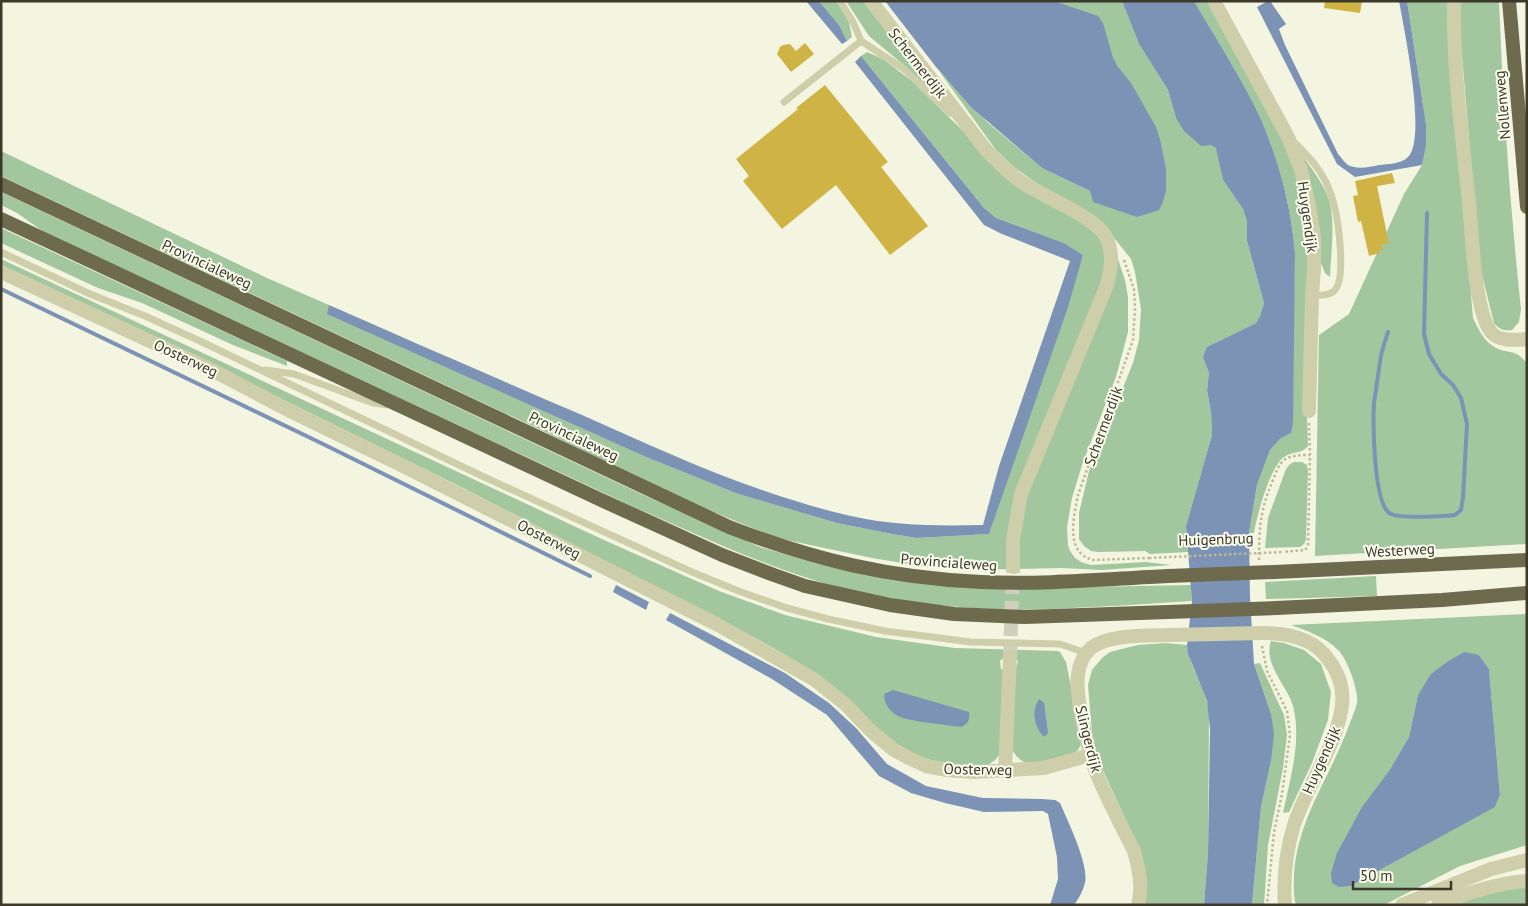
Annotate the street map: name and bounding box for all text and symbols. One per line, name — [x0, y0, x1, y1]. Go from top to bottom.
street label: Schermerdijk — [885, 24, 952, 103]
street label: Nollenweg — [1490, 70, 1514, 140]
street label: Huygendijk — [1294, 180, 1323, 255]
street label: Provincialeweg — [159, 235, 255, 293]
street label: Oosterweg — [151, 335, 221, 381]
street label: Schermerdijk — [1080, 383, 1127, 469]
street label: Provincialeweg — [526, 407, 622, 465]
street label: Oosterweg — [514, 515, 584, 563]
street label: Huigenbrug — [1178, 528, 1254, 550]
street label: Westerweg — [1365, 539, 1435, 561]
street label: Provincialeweg — [900, 549, 998, 575]
street label: Slingerdijk — [1071, 703, 1107, 775]
street label: Huygendijk — [1298, 722, 1345, 797]
street label: Oosterweg — [944, 759, 1012, 779]
scale bar — [1353, 858, 1450, 890]
text: 50 m — [1360, 866, 1393, 885]

